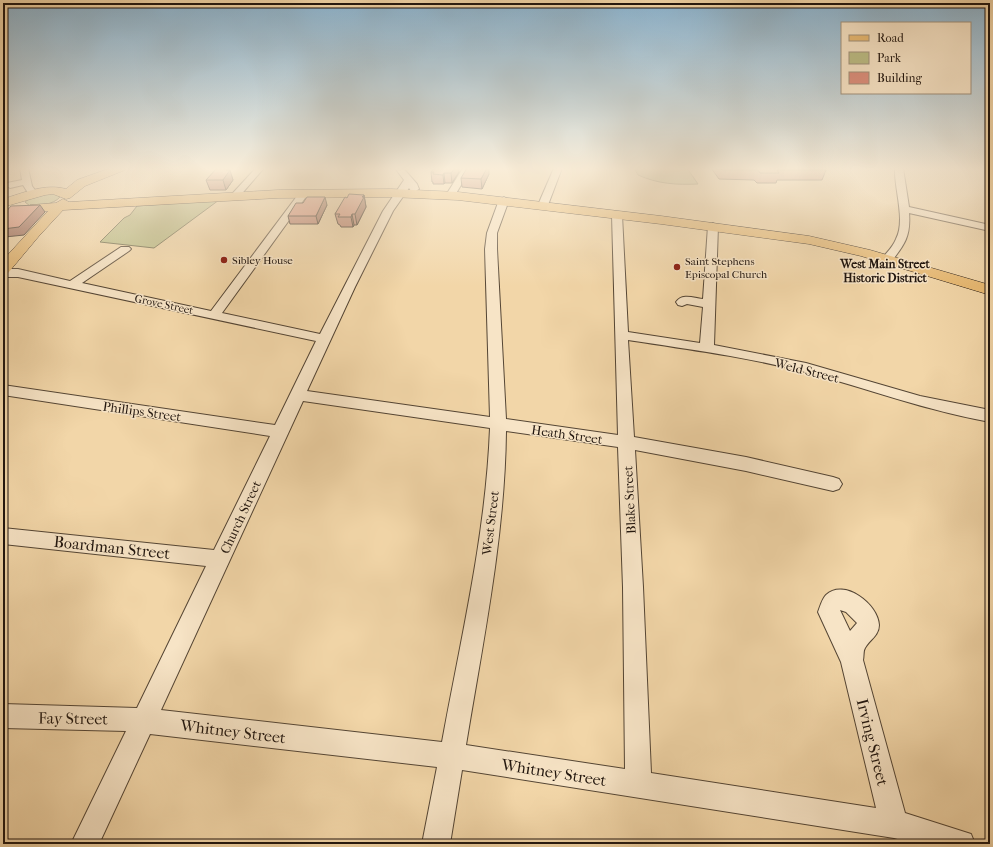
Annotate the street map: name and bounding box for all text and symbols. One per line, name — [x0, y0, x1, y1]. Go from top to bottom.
legend — [841, 22, 971, 94]
text: Road — [877, 31, 904, 45]
text: Park — [877, 51, 902, 65]
text: Building — [877, 71, 922, 85]
place label: Sibley House — [232, 254, 293, 267]
marker: Sibley House — [219, 255, 229, 265]
place label: Saint Stephens Episcopal Church — [685, 255, 768, 281]
district label: West Main Street Historic District — [839, 257, 930, 285]
marker: Saint Stephens Episcopal Church — [672, 262, 682, 272]
street label: Grove Street — [133, 292, 195, 317]
street label: Weld Street — [772, 355, 841, 386]
street label: Phillips Street — [102, 399, 182, 424]
street label: Heath Street — [530, 422, 604, 447]
street label: Blake Street — [620, 465, 639, 534]
street label: Church Street — [217, 478, 264, 556]
street label: West Street — [479, 490, 502, 557]
street label: Boardman Street — [53, 532, 171, 563]
street label: Irving Street — [852, 697, 893, 788]
street label: Fay Street — [38, 708, 108, 729]
street label: Whitney Street — [178, 715, 287, 747]
street label: Whitney Street — [499, 755, 608, 790]

